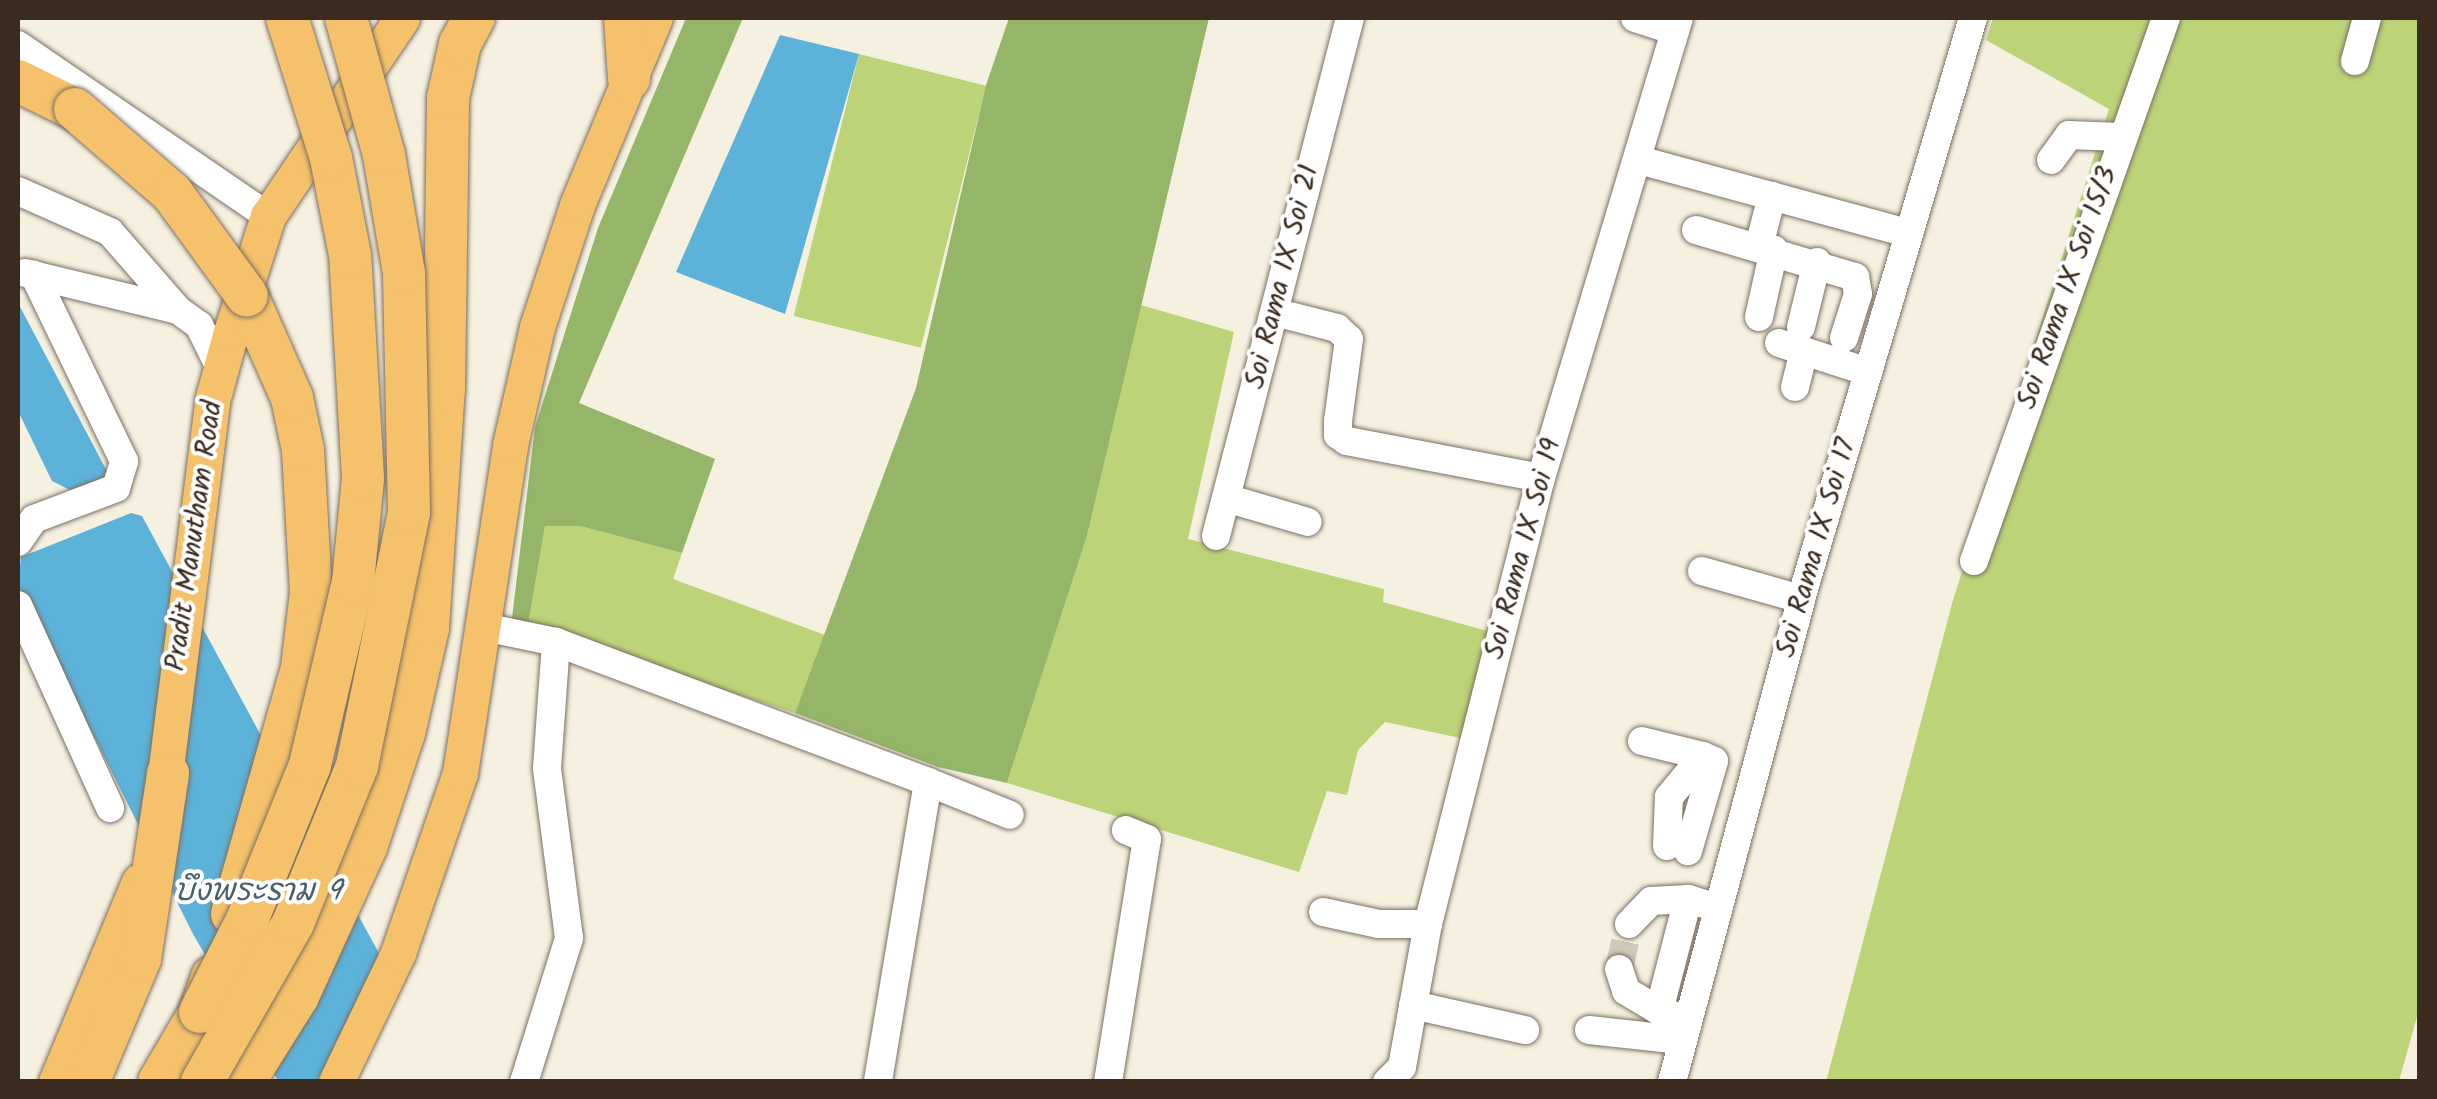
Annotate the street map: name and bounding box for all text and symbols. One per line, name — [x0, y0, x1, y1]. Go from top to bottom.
street label: Soi Rama IX Soi 21 — [1239, 162, 1327, 392]
street label: Soi Rama IX Soi 15/3 — [2011, 162, 2125, 414]
street label: Pradit Manutham Road — [159, 399, 231, 673]
street label: Soi Rama IX Soi 19 — [1478, 435, 1570, 663]
street label: Soi Rama IX Soi 17 — [1770, 435, 1864, 661]
water label: บึงพระราม 9 — [175, 874, 341, 910]

